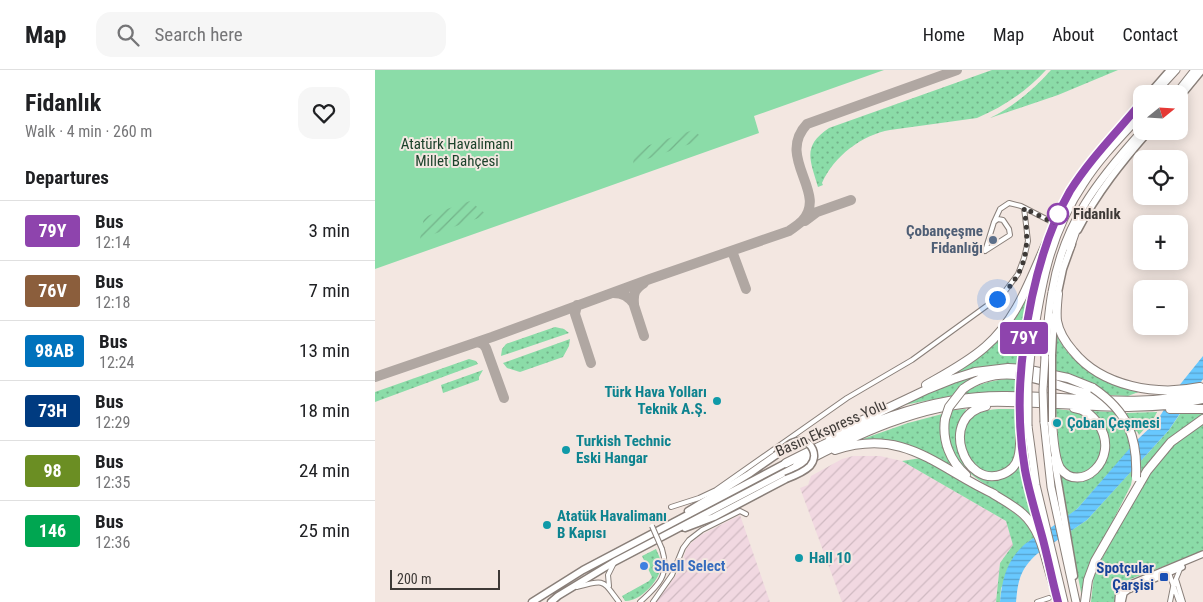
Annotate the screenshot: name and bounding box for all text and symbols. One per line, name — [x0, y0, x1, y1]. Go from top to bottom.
search box — [96, 12, 446, 57]
text: Map — [25, 21, 66, 49]
icon: search — [114, 21, 142, 49]
text: Search here — [154, 23, 243, 46]
text: Home — [923, 24, 965, 45]
text: Map — [993, 24, 1024, 45]
text: About — [1052, 24, 1094, 45]
text: Contact — [1122, 24, 1178, 45]
north arrow — [1133, 85, 1187, 140]
map controls — [1133, 85, 1188, 335]
button: heart — [298, 87, 350, 139]
text: Fidanlık — [25, 89, 101, 117]
text: Walk · 4 min · 260 m — [25, 122, 152, 141]
park label: Atatürk Havalimanı Millet Bahçesi — [401, 135, 513, 170]
button: locate — [1133, 150, 1188, 205]
text: Departures — [25, 166, 109, 189]
marker: Fidanlık — [1047, 203, 1069, 225]
place label: Fidanlık — [1073, 205, 1122, 223]
text: Bus — [95, 210, 124, 233]
button: + — [1133, 215, 1188, 270]
text: 3 min — [308, 219, 350, 242]
text: 79Y — [39, 220, 66, 241]
place label: Çobançeşme Fidanlığı — [906, 222, 983, 257]
text: 12:14 — [95, 233, 130, 252]
marker: Çobançeşme Fidanlığı — [987, 234, 999, 246]
text: Bus — [95, 270, 124, 293]
text: 7 min — [308, 279, 350, 302]
text: 76V — [38, 280, 67, 301]
button: − — [1133, 280, 1188, 335]
your location — [985, 287, 1010, 312]
text: 12:18 — [95, 293, 130, 312]
line badge: 79Y — [995, 322, 1053, 354]
text: 79Y — [1010, 327, 1038, 348]
text: Bus — [99, 330, 128, 353]
text: 13 min — [299, 339, 350, 362]
text: 98AB — [35, 340, 74, 361]
text: 12:24 — [99, 353, 134, 372]
place label: Türk Hava Yolları Teknik A.Ş. — [604, 383, 707, 418]
text: Bus — [95, 390, 124, 413]
marker: Türk Hava Yolları Teknik A.Ş. — [711, 395, 723, 407]
street label: Basın Ekspress Yolu — [773, 396, 889, 460]
text: 18 min — [299, 399, 350, 422]
text: 73H — [38, 400, 67, 421]
text: 12:29 — [95, 413, 130, 432]
place label: Çoban Çeşmesi — [1067, 414, 1160, 432]
marker: Çoban Çeşmesi — [1051, 417, 1063, 429]
place label: Turkish Technic Eski Hangar — [576, 432, 671, 467]
marker: Turkish Technic Eski Hangar — [560, 444, 572, 456]
text: Bus — [95, 450, 124, 473]
text: 24 min — [299, 459, 350, 482]
text: 98 — [43, 460, 62, 481]
text: 12:35 — [95, 473, 130, 492]
place label: Atatük Havalimanı B Kapısı — [557, 507, 667, 542]
text: Bus — [95, 510, 124, 533]
text: 25 min — [299, 519, 350, 542]
marker: Atatük Havalimanı B Kapısı — [541, 519, 553, 531]
text: 146 — [39, 520, 66, 541]
text: 12:36 — [95, 533, 130, 552]
place label: Hall 10 — [809, 549, 851, 567]
marker: Hall 10 — [793, 552, 805, 564]
place label: Shell Select — [654, 557, 726, 575]
place label: Spotçular Çarşisi — [1096, 559, 1154, 594]
marker: Shell Select — [638, 560, 650, 572]
scale bar — [390, 567, 500, 590]
text: 200 m — [397, 571, 432, 587]
marker: Spotçular Çarşisi — [1158, 571, 1170, 583]

